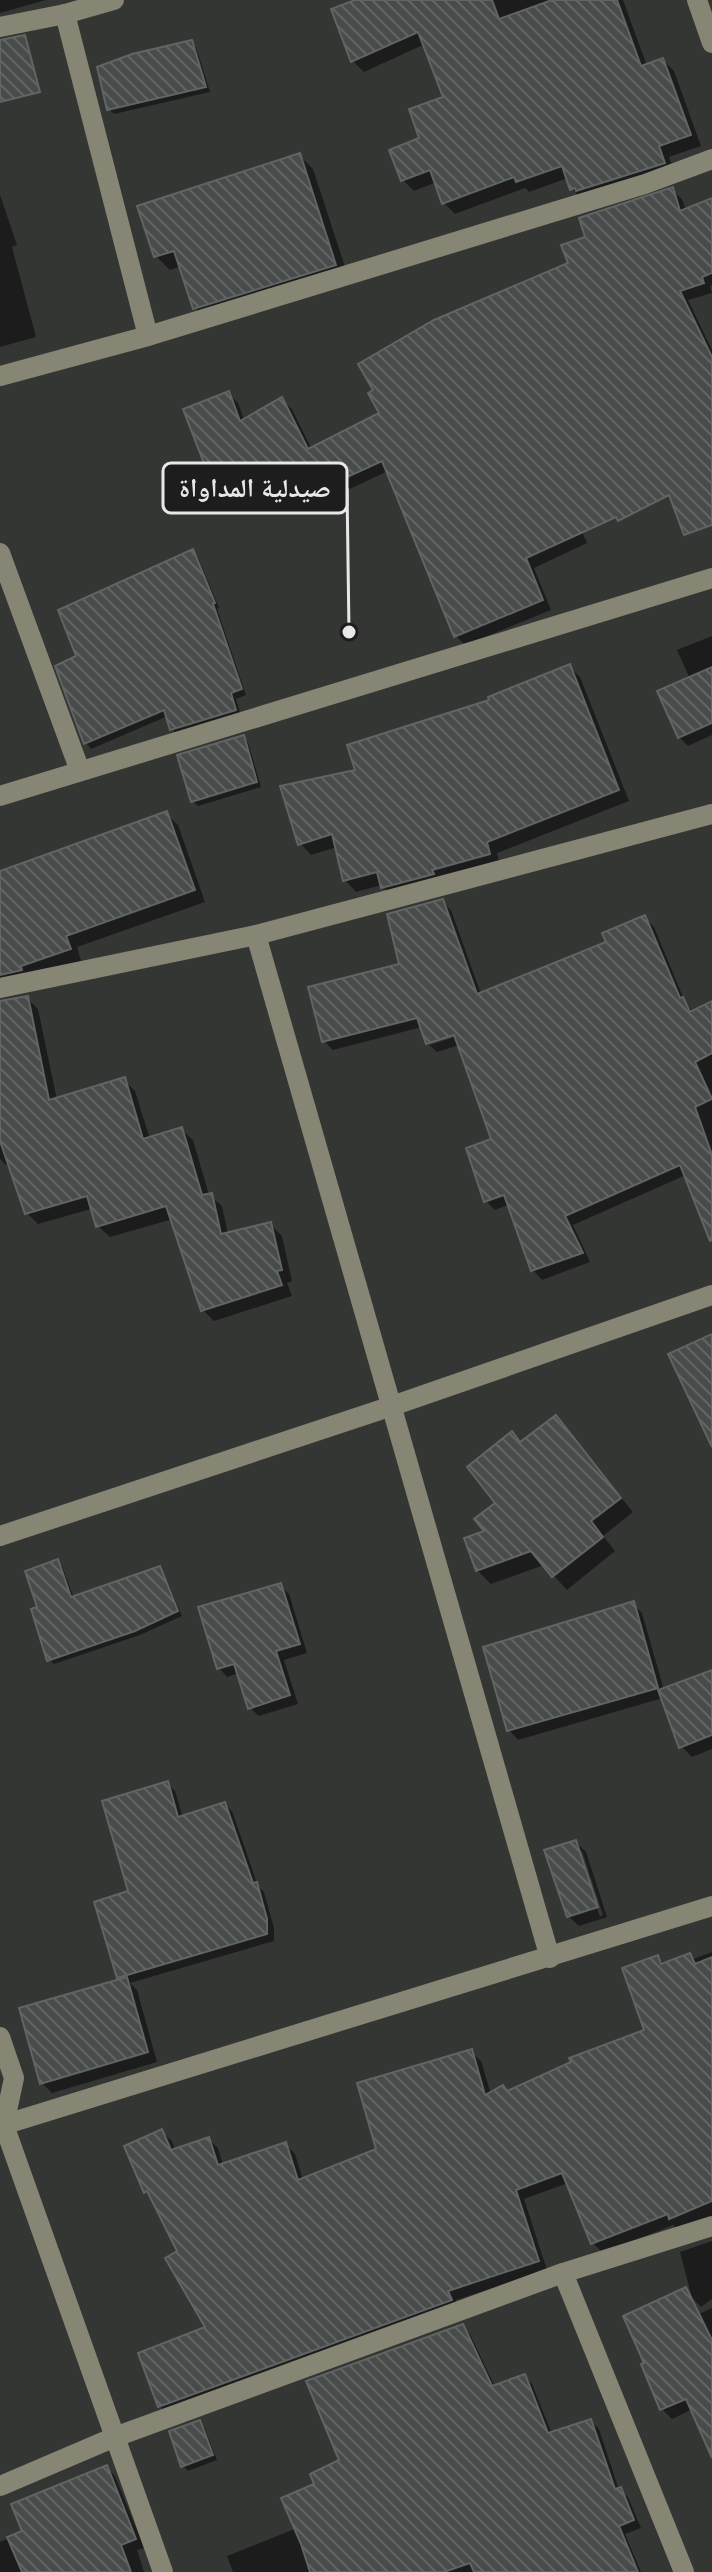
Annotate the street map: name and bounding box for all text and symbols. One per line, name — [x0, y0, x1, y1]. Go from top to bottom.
callout: صيدلية المداواة — [163, 463, 347, 513]
text: صيدلية المداواة — [179, 473, 331, 503]

